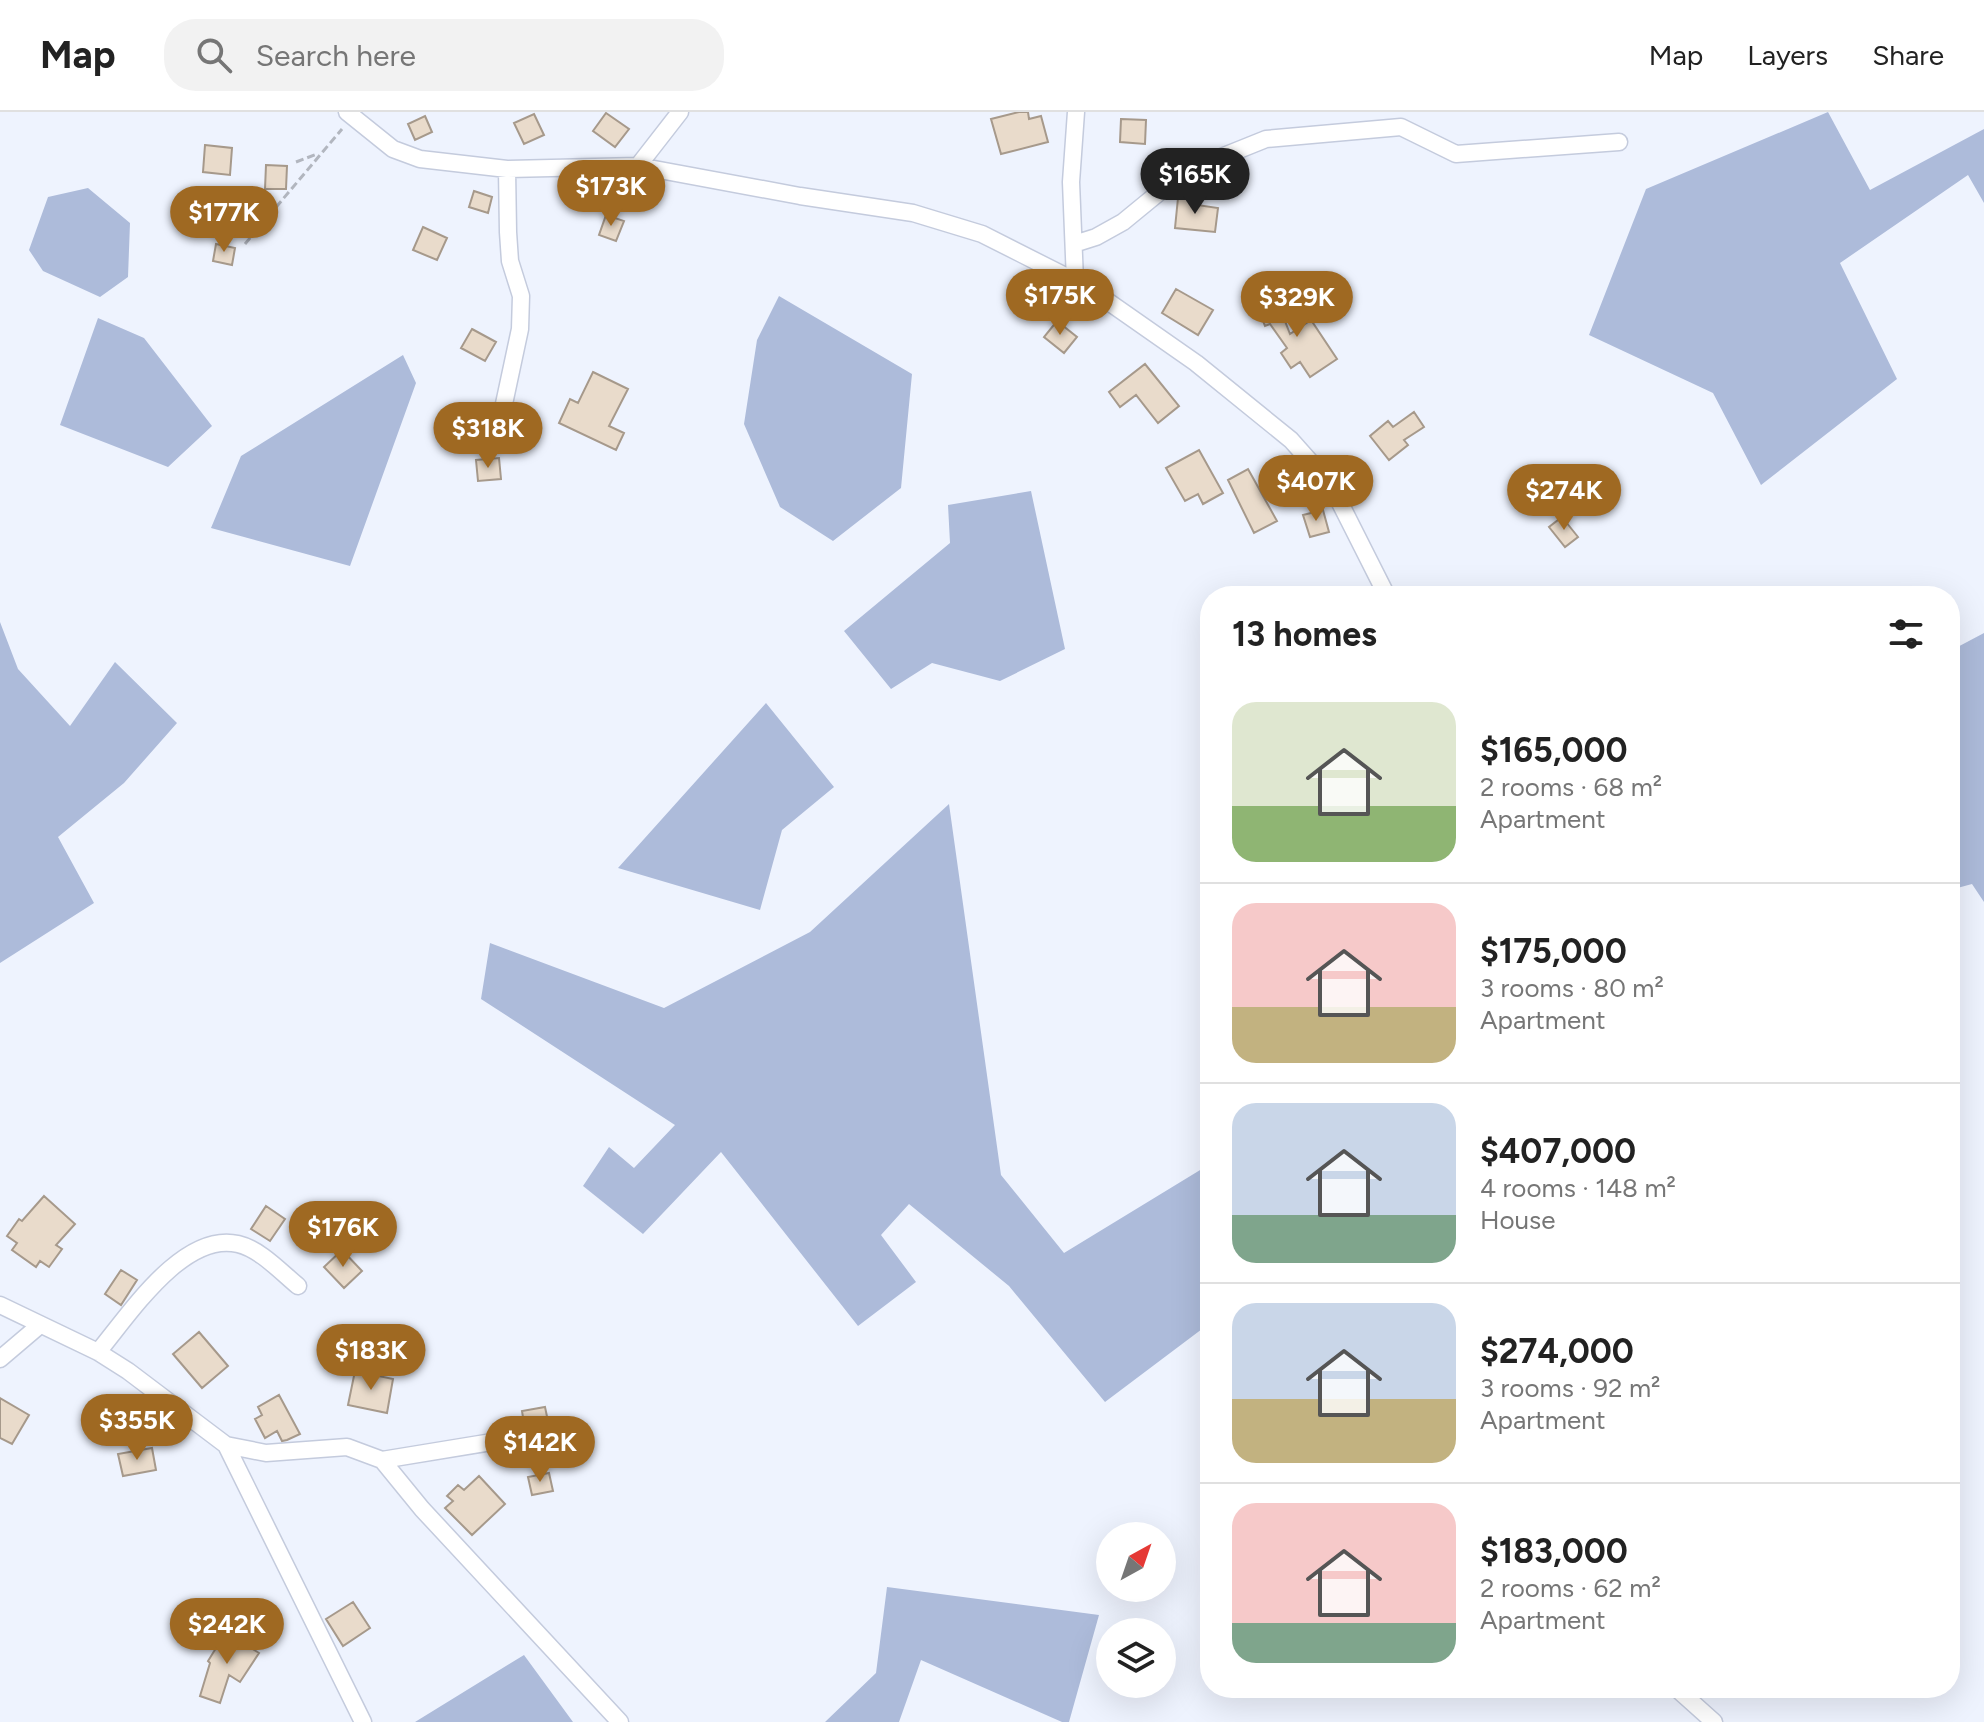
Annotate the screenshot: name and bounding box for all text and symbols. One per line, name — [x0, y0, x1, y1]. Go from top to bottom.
search box — [164, 19, 724, 91]
text: Map — [40, 32, 116, 78]
icon: search — [192, 33, 236, 77]
text: Search here — [256, 37, 416, 74]
text: Map — [1649, 38, 1703, 72]
text: Layers — [1747, 38, 1828, 72]
text: Share — [1872, 38, 1944, 72]
pin: $165K — [1139, 148, 1251, 216]
text: $165K — [1159, 158, 1231, 190]
pin: $173K — [555, 160, 667, 228]
text: $173K — [575, 170, 647, 202]
pin: $177K — [168, 186, 280, 254]
text: $177K — [188, 196, 260, 228]
pin: $175K — [1004, 269, 1116, 337]
pin: $329K — [1241, 271, 1353, 339]
text: $175K — [1024, 279, 1096, 311]
text: $329K — [1259, 281, 1335, 313]
pin: $318K — [432, 402, 544, 470]
text: $318K — [451, 412, 525, 444]
pin: $407K — [1260, 455, 1372, 523]
pin: $274K — [1508, 464, 1620, 532]
text: $407K — [1276, 465, 1356, 497]
text: $274K — [1525, 474, 1603, 506]
icon: filters — [1884, 612, 1928, 656]
text: 13 homes — [1232, 614, 1377, 655]
text: $165,000 — [1480, 730, 1628, 771]
icon: home — [1296, 734, 1392, 830]
text: 2 rooms · 68 m² — [1480, 771, 1662, 803]
text: Apartment — [1480, 803, 1606, 835]
text: $175,000 — [1480, 931, 1627, 972]
icon: home — [1296, 935, 1392, 1031]
text: 3 rooms · 80 m² — [1480, 972, 1664, 1004]
text: Apartment — [1480, 1004, 1606, 1036]
text: $407,000 — [1480, 1131, 1636, 1172]
icon: home — [1296, 1135, 1392, 1231]
text: 4 rooms · 148 m² — [1480, 1172, 1676, 1204]
pin: $176K — [287, 1201, 399, 1269]
text: House — [1480, 1204, 1555, 1236]
text: $176K — [307, 1211, 379, 1243]
pin: $183K — [315, 1324, 427, 1392]
text: $274,000 — [1480, 1331, 1634, 1372]
text: $183K — [334, 1334, 408, 1366]
icon: home — [1296, 1335, 1392, 1431]
text: 3 rooms · 92 m² — [1480, 1372, 1660, 1404]
pin: $355K — [81, 1394, 193, 1462]
text: $355K — [99, 1404, 175, 1436]
text: Apartment — [1480, 1404, 1606, 1436]
pin: $142K — [484, 1416, 596, 1484]
text: $142K — [503, 1426, 577, 1458]
north arrow — [1096, 1522, 1176, 1602]
map controls — [1096, 1522, 1176, 1698]
text: $183,000 — [1480, 1531, 1628, 1572]
icon: home — [1296, 1535, 1392, 1631]
text: 2 rooms · 62 m² — [1480, 1572, 1661, 1604]
pin: $242K — [171, 1598, 283, 1666]
text: Apartment — [1480, 1604, 1606, 1636]
text: $242K — [188, 1608, 266, 1640]
button: layers — [1096, 1618, 1176, 1698]

